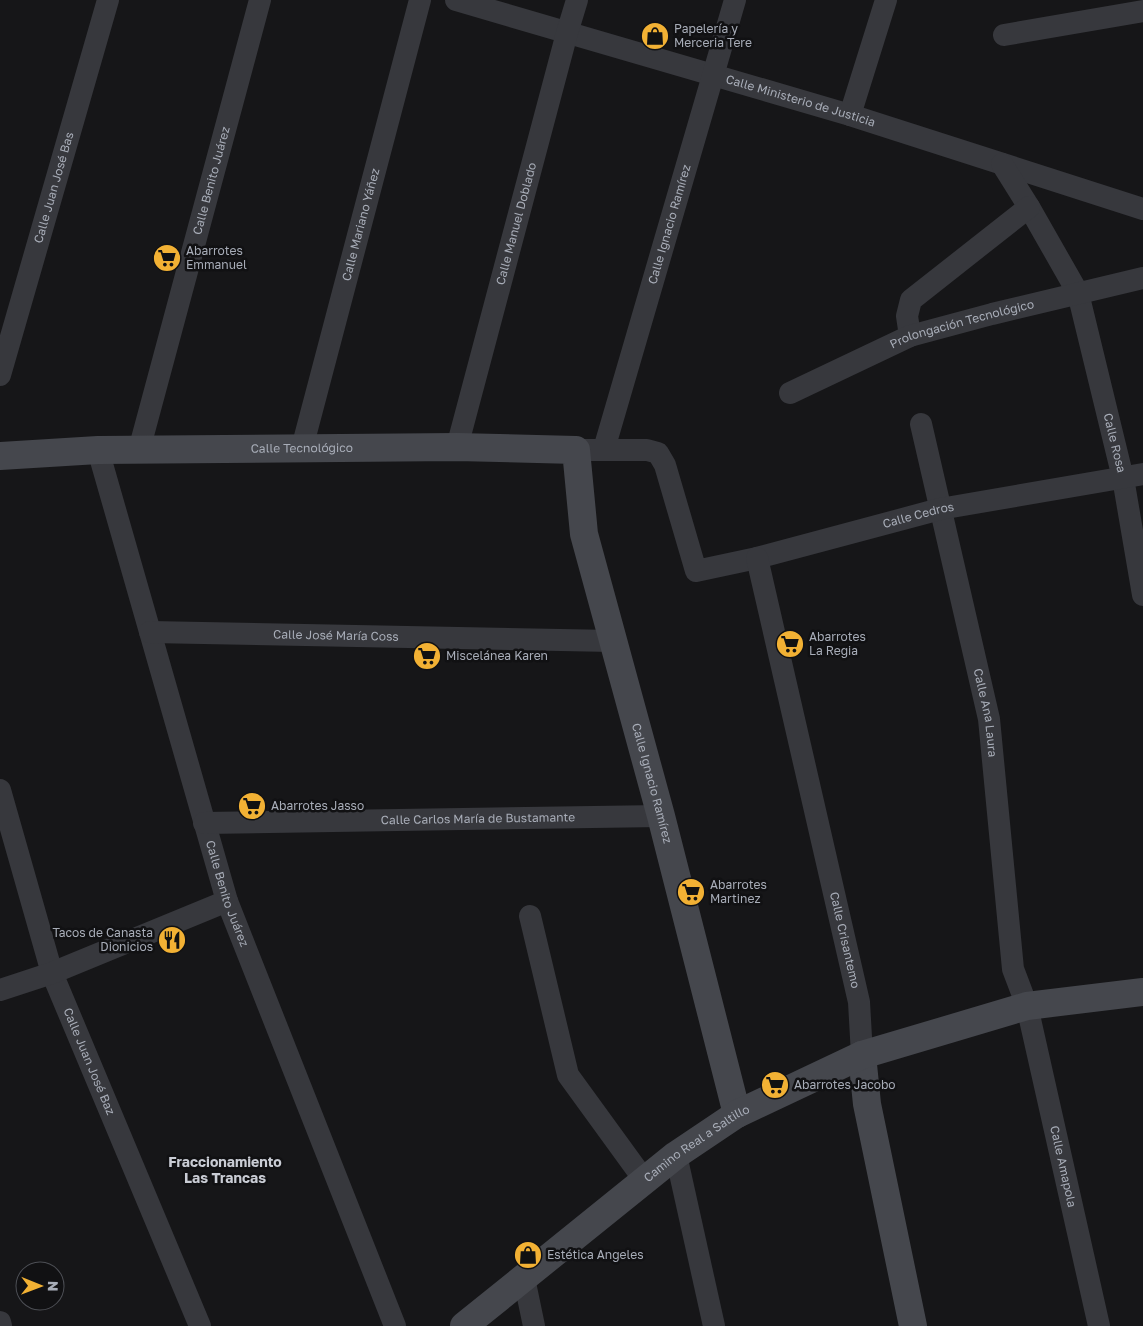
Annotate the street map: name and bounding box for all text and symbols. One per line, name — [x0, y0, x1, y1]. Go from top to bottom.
shop icon: Papelería y Merceria Tere — [640, 21, 670, 51]
place label: Papelería y Merceria Tere — [674, 21, 752, 50]
street label: Calle Ministerio de Justicia — [724, 71, 877, 130]
street label: Calle Benito Juárez — [189, 125, 233, 236]
street label: Calle Juan José Bas — [30, 130, 77, 245]
street label: Calle Manuel Doblado — [492, 161, 539, 287]
street label: Calle Ignacio Ramírez — [644, 163, 694, 286]
street label: Calle Mariano Yáñez — [338, 167, 382, 282]
supermarket icon: Abarrotes Emmanuel — [152, 243, 182, 273]
place label: Abarrotes Emmanuel — [186, 243, 247, 272]
street label: Prolongación Tecnológico — [887, 296, 1035, 352]
street label: Calle Rosa — [1100, 411, 1129, 474]
street label: Calle Tecnológico — [251, 440, 353, 456]
street label: Calle Cedros — [881, 499, 955, 531]
street label: Calle José María Coss — [273, 626, 399, 644]
supermarket icon: Abarrotes La Regia — [775, 629, 805, 659]
place label: Abarrotes La Regia — [809, 629, 866, 658]
supermarket icon: Miscelánea Karen — [412, 641, 442, 671]
place label: Miscelánea Karen — [446, 648, 548, 663]
street label: Calle Ana Laura — [971, 667, 1001, 758]
street label: Calle Ignacio Ramírez — [629, 721, 676, 845]
supermarket icon: Abarrotes Jasso — [237, 791, 267, 821]
place label: Abarrotes Jasso — [271, 798, 364, 813]
street label: Calle Carlos María de Bustamante — [381, 809, 575, 827]
street label: Calle Benito Juárez — [203, 838, 252, 949]
supermarket icon: Abarrotes Martinez — [676, 877, 706, 907]
place label: Abarrotes Martinez — [710, 877, 767, 906]
street label: Calle Crisantemo — [827, 890, 864, 990]
place label: Tacos de Canasta Dionicios — [52, 925, 153, 954]
restaurant icon: Tacos de Canasta Dionicios — [157, 925, 187, 955]
street label: Calle Juan José Baz — [60, 1005, 119, 1117]
supermarket icon: Abarrotes Jacobo — [760, 1070, 790, 1100]
place label: Abarrotes Jacobo — [794, 1077, 896, 1092]
street label: Camino Real a Saltillo — [640, 1101, 752, 1185]
street label: Calle Amapola — [1047, 1124, 1080, 1209]
district label: Fraccionamiento Las Trancas — [168, 1153, 282, 1186]
shop icon: Estética Angeles — [513, 1240, 543, 1270]
place label: Estética Angeles — [547, 1247, 644, 1262]
north arrow — [15, 1261, 65, 1311]
text: N — [45, 1281, 62, 1292]

